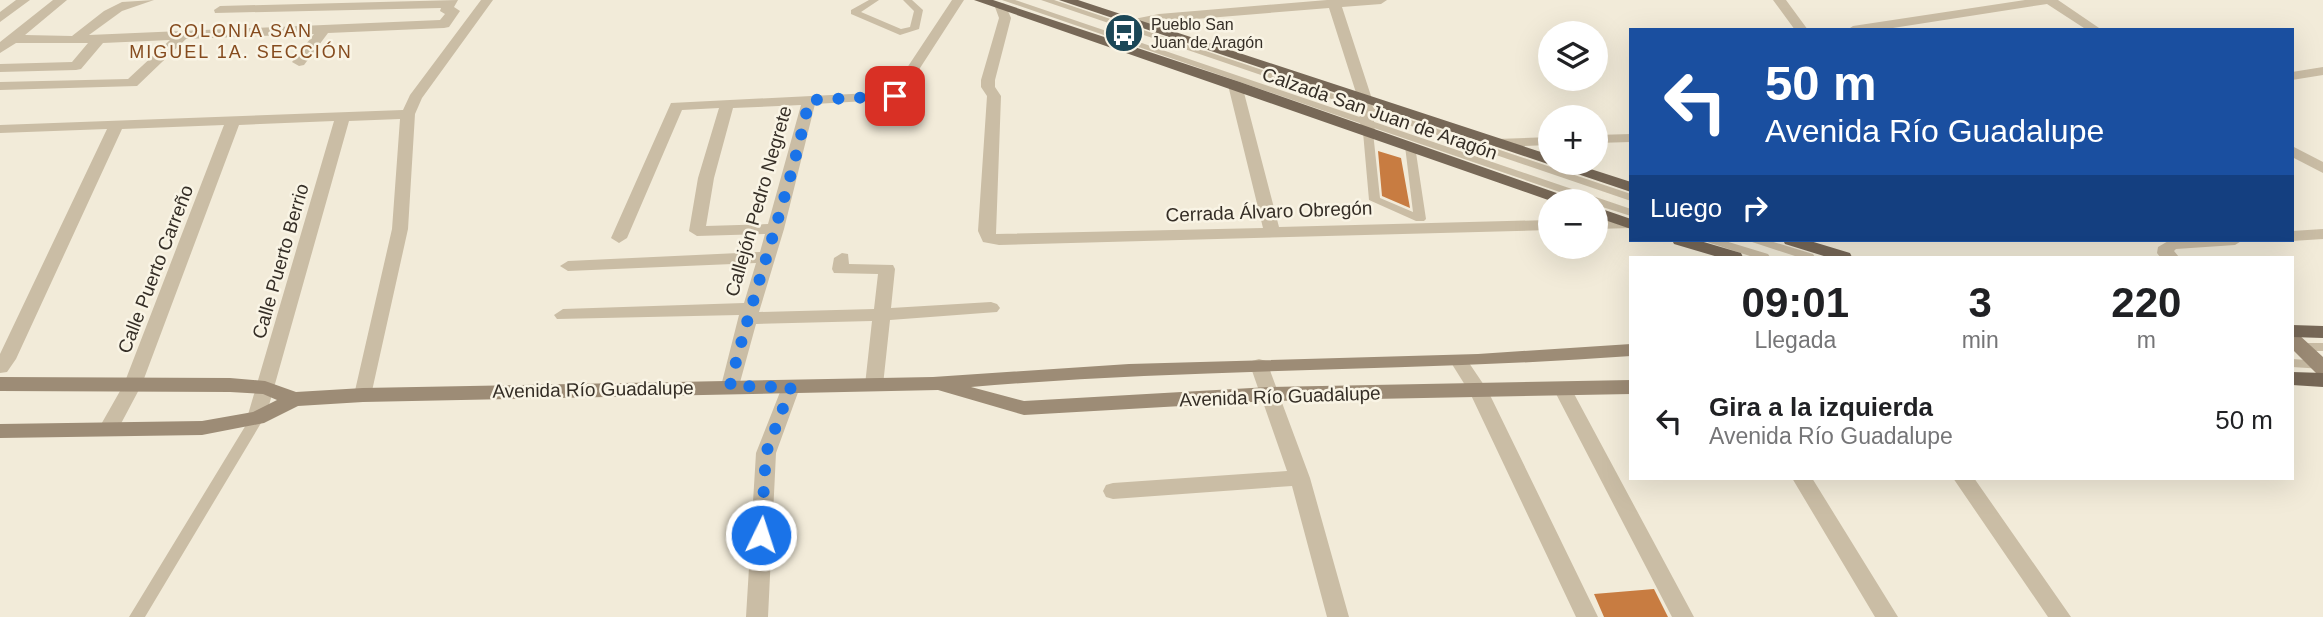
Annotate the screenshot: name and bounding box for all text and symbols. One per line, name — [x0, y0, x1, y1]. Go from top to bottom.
bus stop icon: Pueblo San Juan de Aragón — [1103, 12, 1145, 54]
place label: Pueblo San Juan de Aragón — [1151, 16, 1263, 51]
district label: COLONIA SAN MIGUEL 1A. SECCIÓN — [129, 21, 353, 62]
map controls — [1538, 21, 1608, 259]
button: layers — [1538, 21, 1608, 91]
icon: left — [1650, 56, 1741, 147]
text: 50 m — [1765, 56, 1877, 110]
street label: Calzada San Juan de Aragón — [1260, 63, 1500, 164]
pin — [865, 66, 925, 126]
icon: arrive — [876, 77, 914, 115]
street label: Callejón Pedro Negrete — [721, 103, 796, 299]
button: + — [1538, 105, 1608, 175]
text: Avenida Río Guadalupe — [1765, 113, 2104, 149]
street label: Calle Puerto Berrio — [248, 181, 313, 341]
street label: Calle Puerto Carreño — [114, 182, 197, 356]
button: − — [1538, 189, 1608, 259]
icon: right — [1736, 189, 1774, 227]
text: Luego — [1650, 193, 1722, 223]
street label: Cerrada Álvaro Obregón — [1165, 197, 1373, 226]
text: 09:01 — [1742, 279, 1849, 326]
text: 3 — [1968, 279, 1992, 326]
text: 220 — [2111, 279, 2181, 326]
text: Llegada — [1754, 327, 1836, 353]
text: min — [1962, 327, 1999, 353]
text: m — [2137, 327, 2156, 353]
street label: Avenida Río Guadalupe — [492, 377, 694, 402]
street label: Avenida Río Guadalupe — [1179, 382, 1381, 411]
text: Gira a la izquierda — [1709, 392, 1933, 422]
icon: left — [1650, 402, 1688, 440]
text: 50 m — [2215, 405, 2273, 435]
text: Avenida Río Guadalupe — [1709, 423, 1953, 449]
position arrow — [724, 498, 798, 572]

